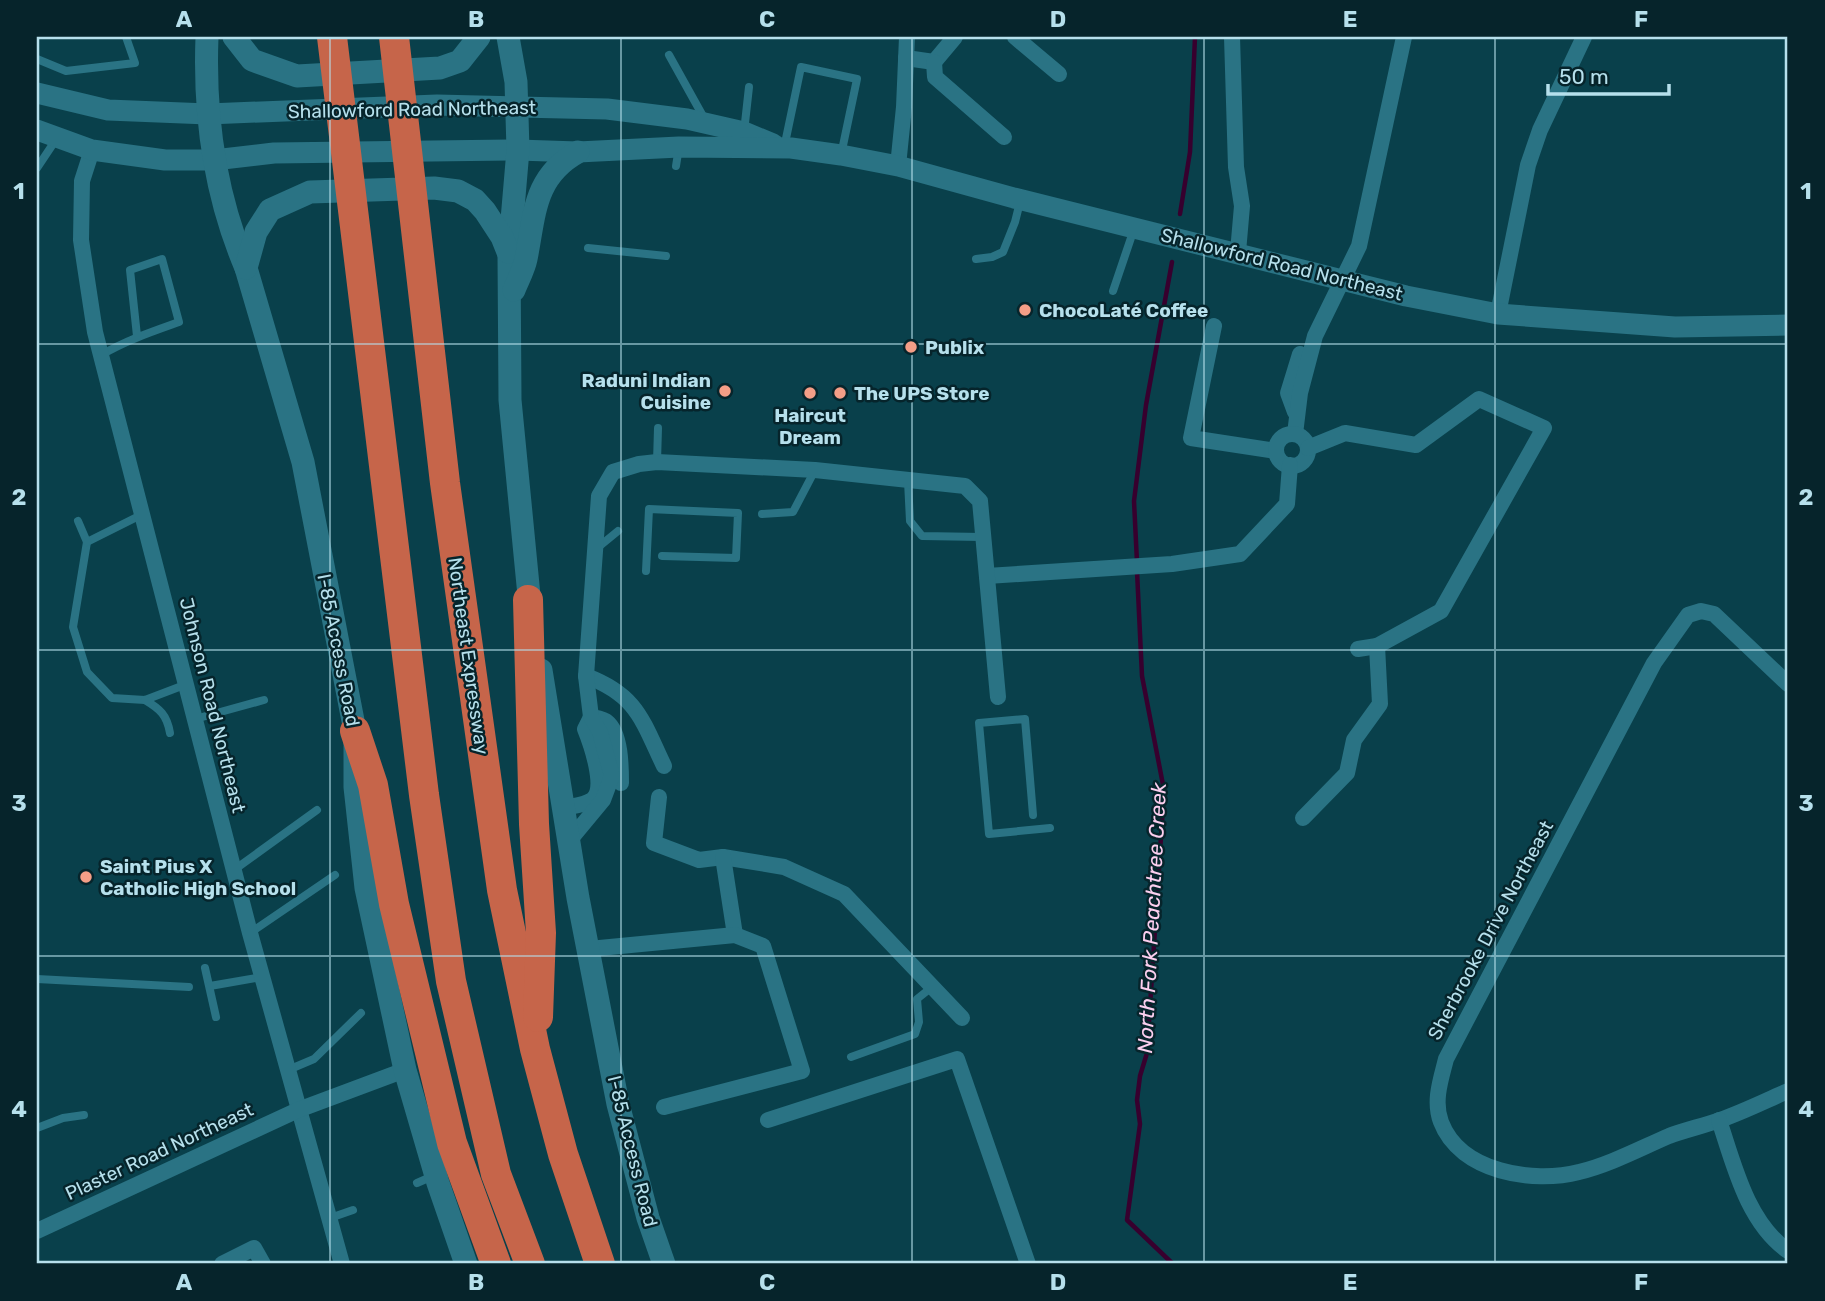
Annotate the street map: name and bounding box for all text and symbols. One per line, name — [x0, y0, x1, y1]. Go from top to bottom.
text: A — [176, 5, 193, 33]
text: B — [468, 5, 484, 33]
text: C — [759, 5, 775, 33]
text: D — [1050, 5, 1066, 33]
text: E — [1343, 5, 1357, 33]
text: F — [1634, 5, 1648, 33]
scale bar — [1548, 52, 1669, 96]
text: 50 m — [1559, 64, 1609, 89]
street label: Shallowford Road Northeast — [288, 96, 537, 123]
text: 1 — [13, 177, 25, 205]
text: 1 — [1800, 177, 1812, 205]
street label: Shallowford Road Northeast — [1159, 223, 1406, 306]
place label: ChocoLaté Coffee — [1039, 299, 1208, 322]
marker: ChocoLaté Coffee — [1017, 302, 1033, 318]
place label: Publix — [925, 336, 984, 359]
marker: Publix — [903, 339, 919, 355]
place label: Raduni Indian Cuisine — [582, 369, 711, 414]
place label: The UPS Store — [854, 382, 990, 405]
marker: Raduni Indian Cuisine — [717, 383, 733, 399]
marker: Haircut Dream — [802, 385, 818, 401]
marker: The UPS Store — [832, 385, 848, 401]
place label: Haircut Dream — [774, 404, 846, 449]
text: 2 — [12, 483, 26, 511]
text: 2 — [1799, 483, 1813, 511]
street label: Northeast Expressway — [443, 556, 494, 756]
street label: I-85 Access Road — [312, 572, 365, 728]
street label: Johnson Road Northeast — [175, 595, 251, 816]
water label: North Fork Peachtree Creek — [1132, 781, 1171, 1054]
text: 3 — [11, 789, 27, 817]
text: 3 — [1798, 789, 1814, 817]
street label: Sherbrooke Drive Northeast — [1423, 816, 1558, 1044]
place label: Saint Pius X Catholic High School — [100, 855, 296, 900]
marker: Saint Pius X Catholic High School — [78, 869, 94, 885]
street label: I-85 Access Road — [603, 1073, 662, 1229]
text: 4 — [11, 1095, 27, 1123]
text: 4 — [1798, 1095, 1814, 1123]
street label: Plaster Road Northeast — [62, 1098, 257, 1205]
text: A — [176, 1268, 193, 1296]
text: B — [468, 1268, 484, 1296]
text: C — [759, 1268, 775, 1296]
text: D — [1050, 1268, 1066, 1296]
text: E — [1343, 1268, 1357, 1296]
text: F — [1634, 1268, 1648, 1296]

